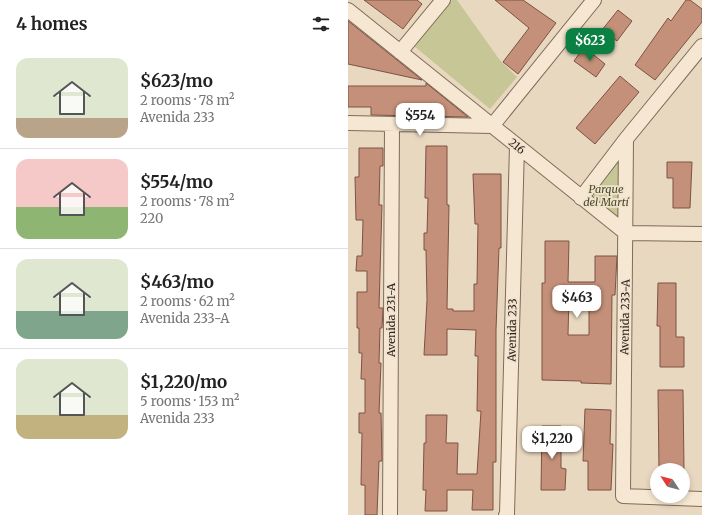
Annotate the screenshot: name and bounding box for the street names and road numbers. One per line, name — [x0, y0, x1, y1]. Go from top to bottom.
street label: 216 — [506, 135, 528, 157]
street label: Avenida 233-A — [617, 279, 633, 356]
street label: Avenida 231-A — [384, 283, 398, 358]
street label: Avenida 233 — [504, 298, 520, 363]

